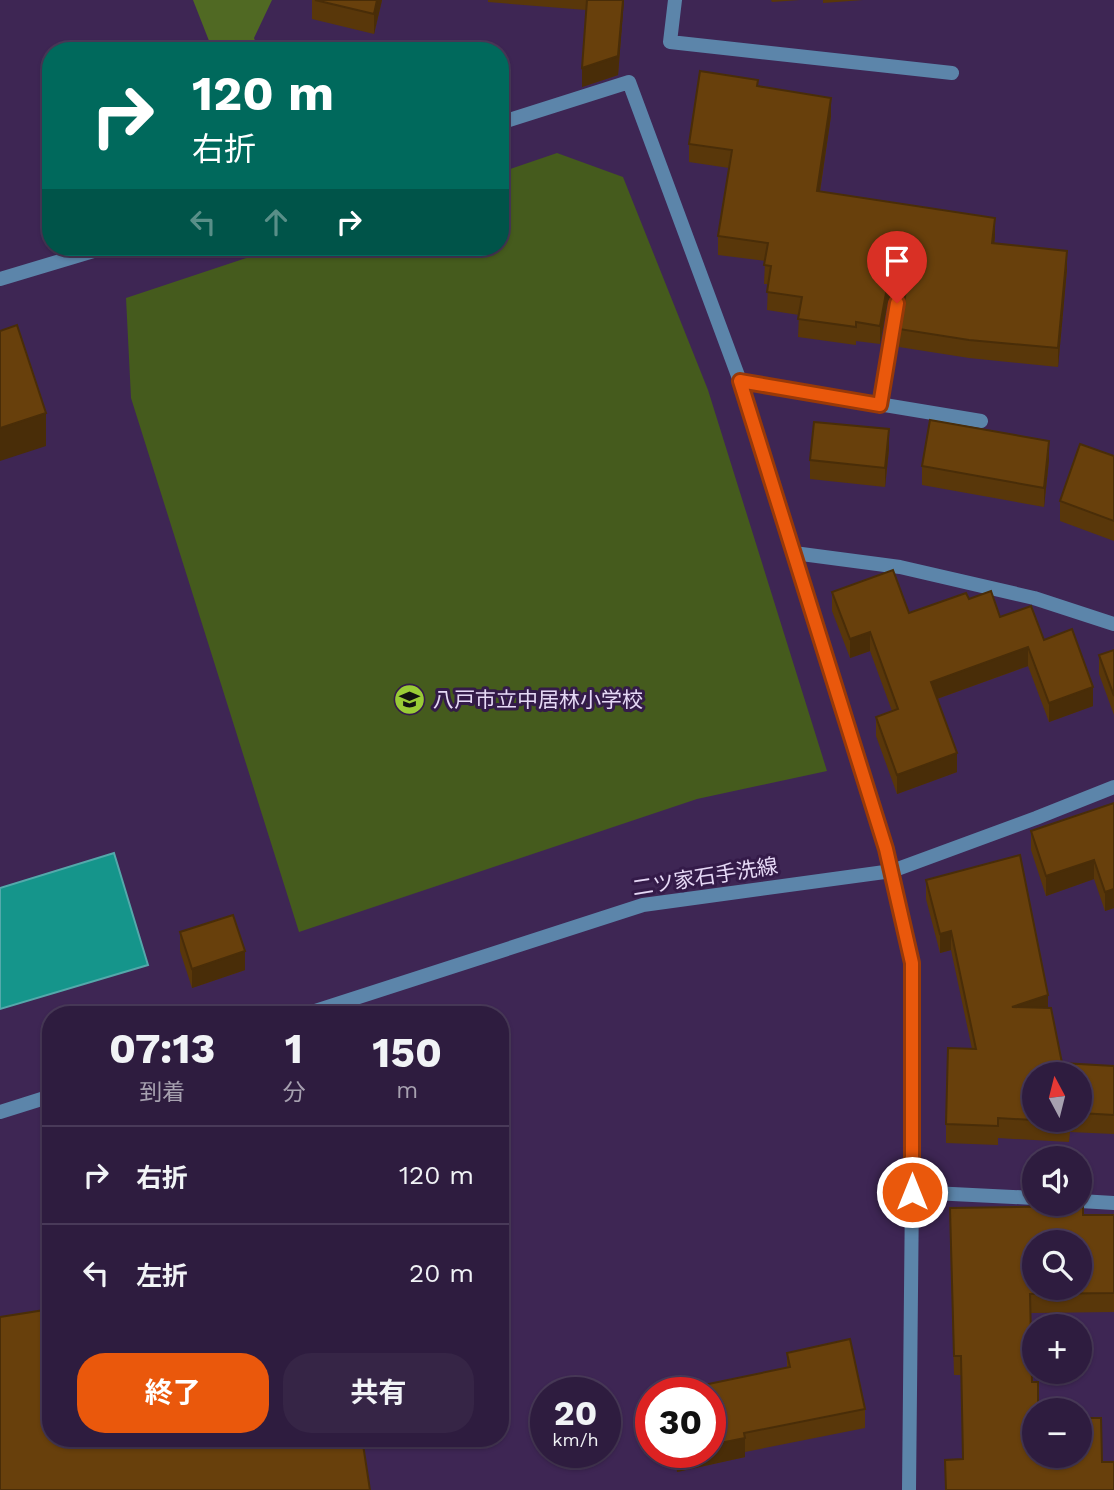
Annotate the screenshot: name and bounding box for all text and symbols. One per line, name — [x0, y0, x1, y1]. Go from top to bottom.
text: 120 m — [192, 64, 334, 122]
icon: right — [77, 70, 168, 161]
text: 右折 — [192, 130, 256, 168]
icon: left — [184, 203, 222, 241]
icon: ahead — [257, 203, 295, 241]
icon: right — [330, 203, 368, 241]
pin — [867, 231, 927, 303]
icon: arrive — [878, 242, 916, 280]
school or university icon: 八戸市立中居林小学校 — [393, 683, 427, 717]
place label: 八戸市立中居林小学校 — [433, 687, 643, 712]
street label: 二ツ家石手洗線 — [630, 853, 779, 900]
text: 07:13 — [109, 1024, 215, 1073]
text: 1 — [285, 1024, 303, 1073]
text: 150 — [372, 1028, 442, 1077]
north arrow — [1022, 1062, 1092, 1132]
map controls — [1022, 1062, 1092, 1468]
text: m — [396, 1077, 418, 1104]
text: 到着 — [139, 1079, 185, 1106]
text: 分 — [282, 1079, 305, 1106]
button: sound — [1022, 1146, 1092, 1216]
position arrow — [875, 1155, 949, 1229]
icon: right — [77, 1156, 115, 1194]
text: 120 m — [399, 1160, 474, 1190]
text: 右折 — [136, 1163, 188, 1193]
button: search — [1022, 1230, 1092, 1300]
icon: left — [77, 1254, 115, 1292]
text: 20 m — [409, 1258, 474, 1288]
text: 左折 — [136, 1261, 188, 1291]
button: + — [1022, 1314, 1092, 1384]
button: 終了 — [77, 1353, 269, 1433]
button: 共有 — [283, 1353, 474, 1433]
speed limit sign: 30 — [635, 1377, 726, 1468]
text: 20 — [554, 1392, 597, 1434]
button: − — [1022, 1398, 1092, 1468]
text: km/h — [552, 1429, 599, 1450]

